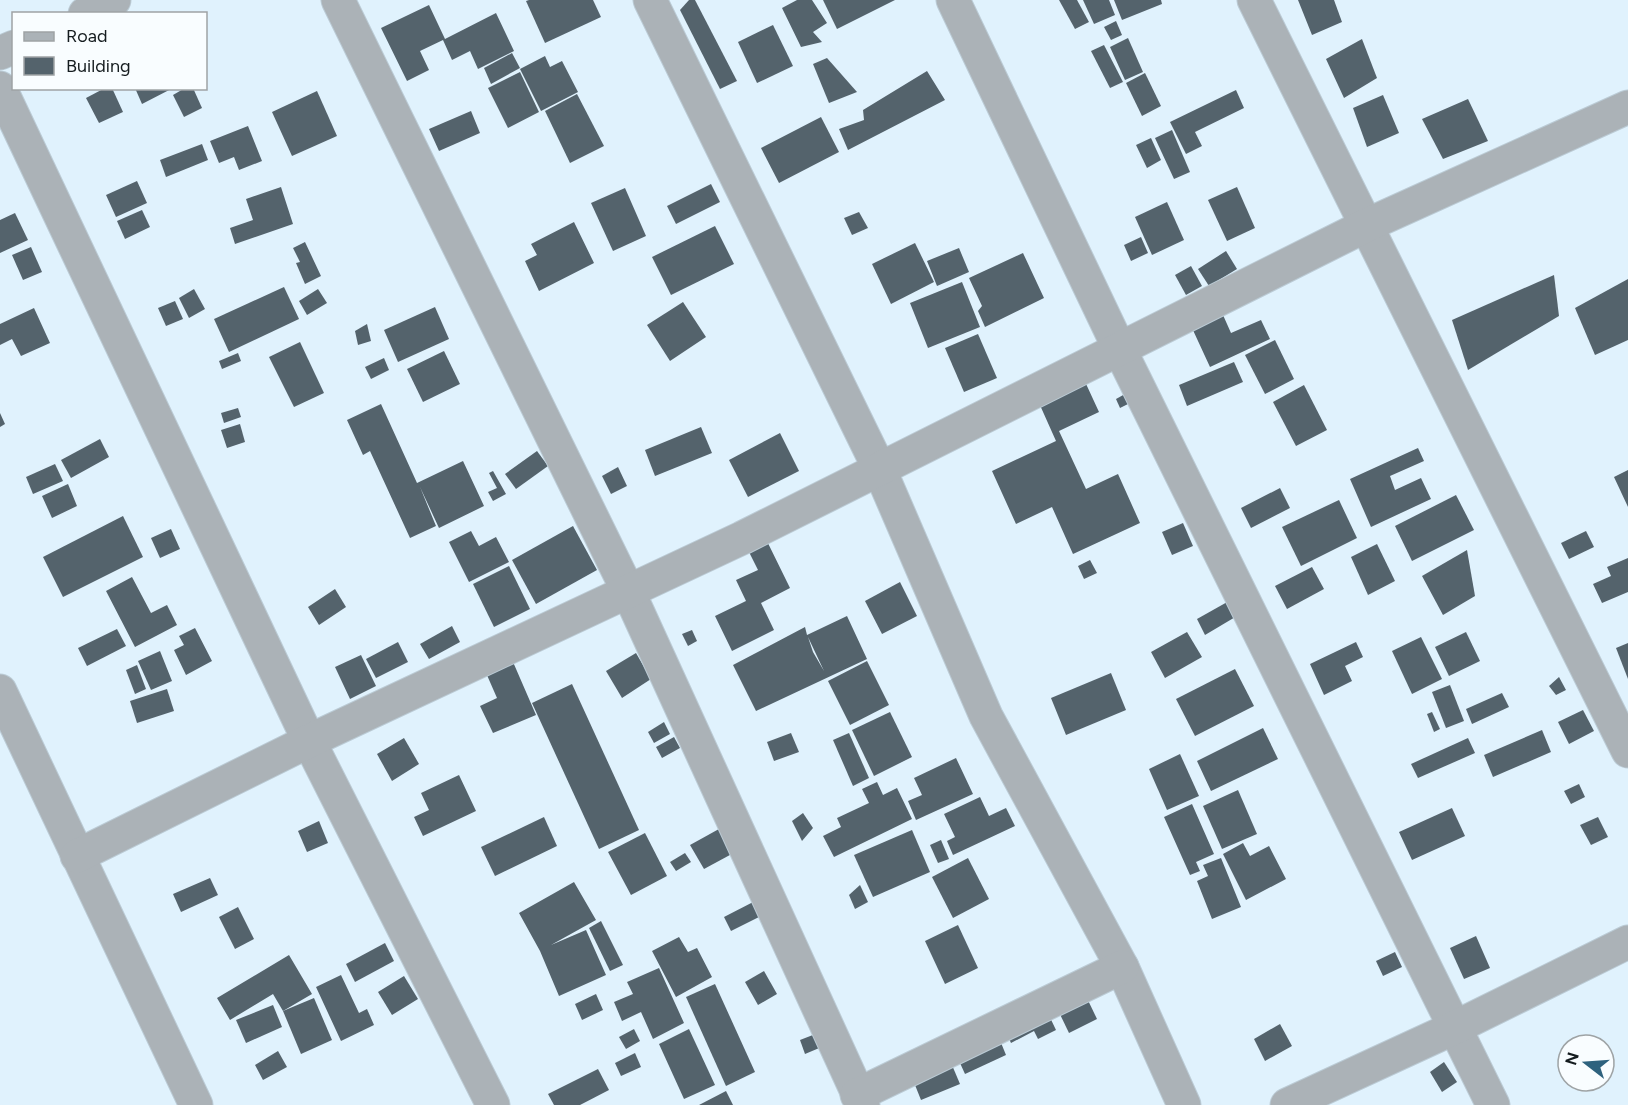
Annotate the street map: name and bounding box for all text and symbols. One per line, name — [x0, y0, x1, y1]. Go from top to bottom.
legend — [12, 12, 207, 90]
text: Road — [66, 25, 107, 47]
text: Building — [66, 55, 131, 77]
north arrow — [1556, 1033, 1616, 1093]
text: N — [1561, 1050, 1583, 1067]

